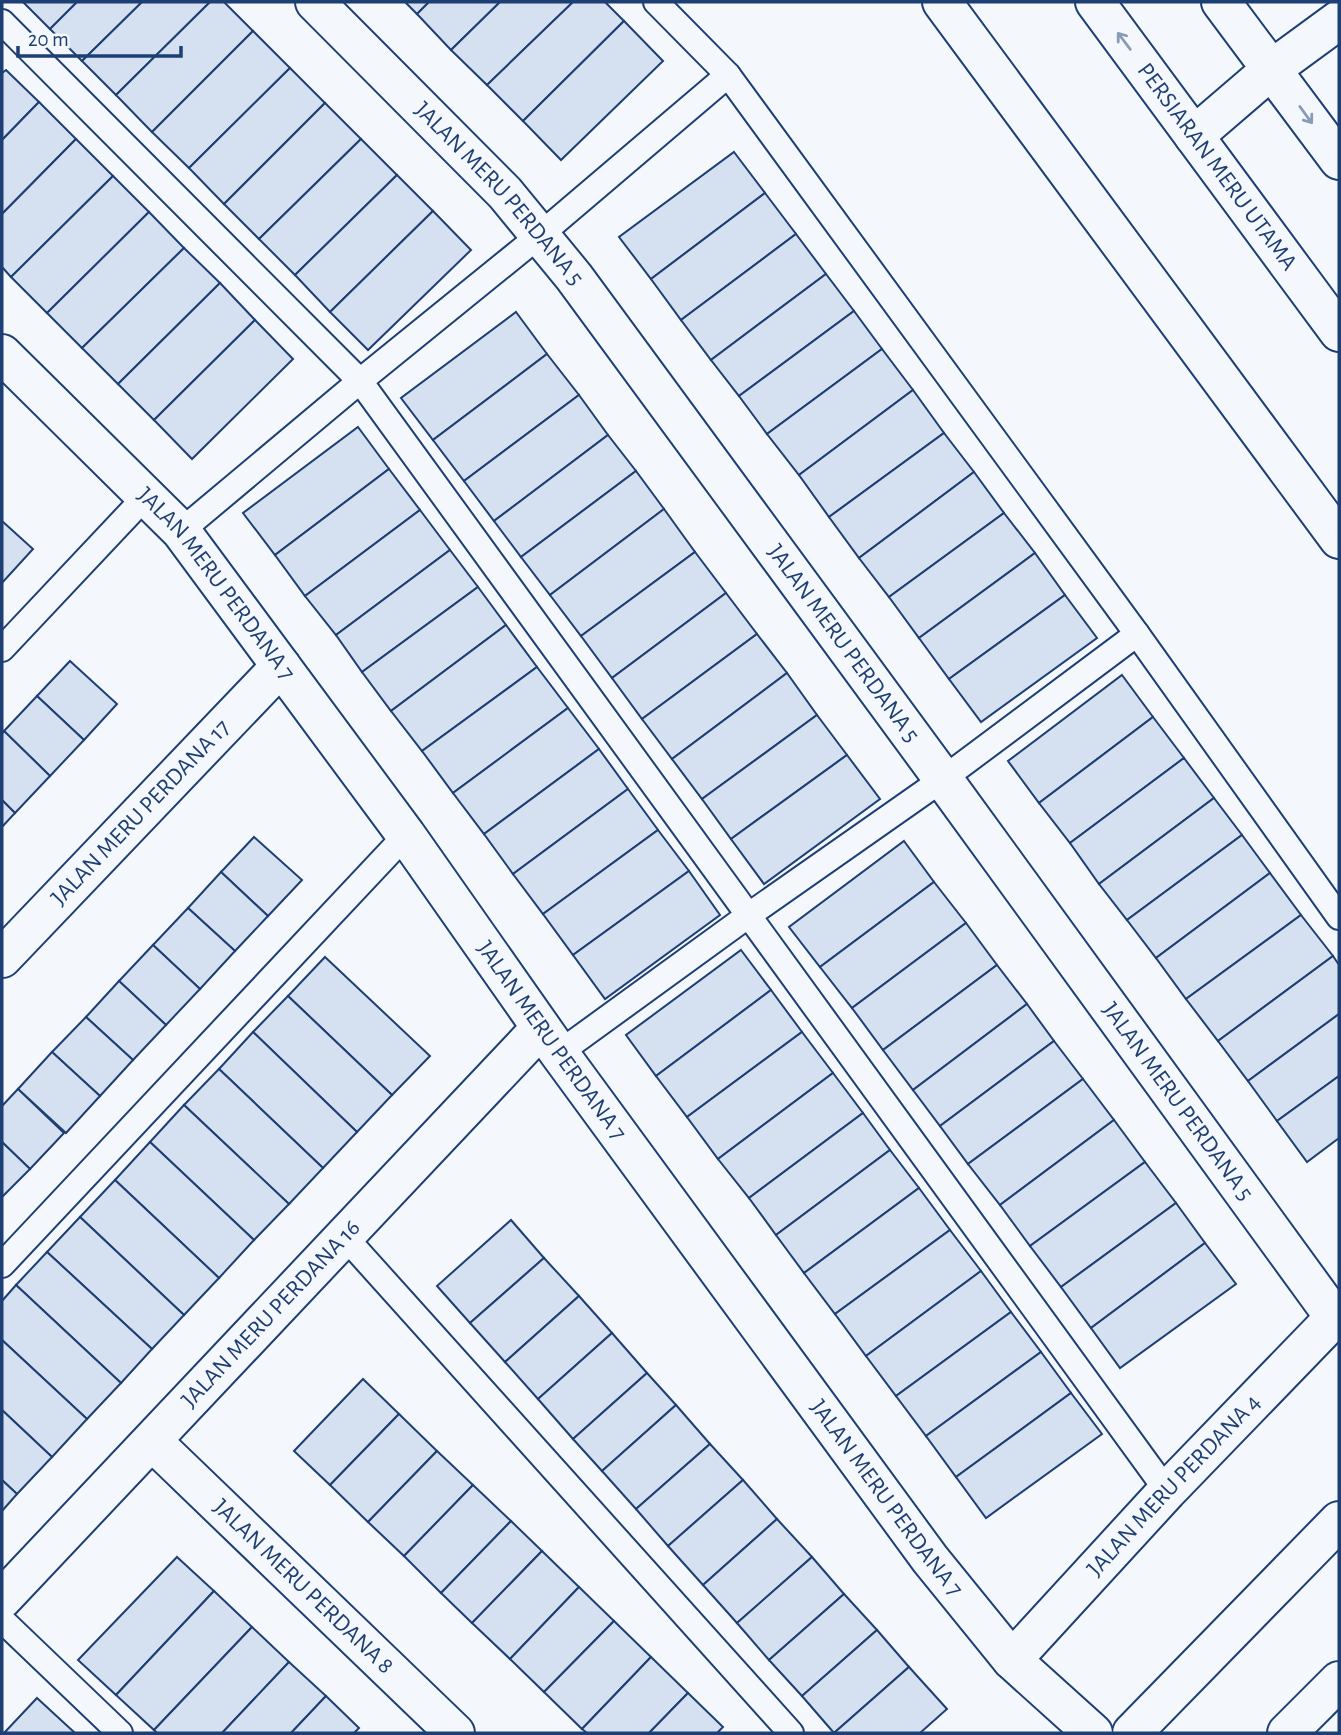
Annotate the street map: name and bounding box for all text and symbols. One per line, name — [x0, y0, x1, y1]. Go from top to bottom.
scale bar — [18, 14, 180, 58]
text: 20 m — [28, 29, 69, 50]
one-way arrow — [1116, 32, 1131, 51]
street label: PERSIARAN MERU UTAMA — [1133, 59, 1301, 275]
street label: JALAN MERU PERDANA 5 — [410, 98, 588, 290]
one-way arrow — [1299, 105, 1314, 124]
street label: JALAN MERU PERDANA 7 — [133, 483, 299, 685]
street label: JALAN MERU PERDANA 5 — [763, 540, 924, 747]
street label: JALAN MERU PERDANA 17 — [47, 715, 235, 910]
street label: JALAN MERU PERDANA 7 — [472, 937, 631, 1145]
street label: JALAN MERU PERDANA 5 — [1098, 998, 1257, 1205]
street label: JALAN MERU PERDANA 16 — [177, 1215, 365, 1412]
street label: JALAN MERU PERDANA 4 — [1083, 1390, 1265, 1581]
street label: JALAN MERU PERDANA 7 — [806, 1395, 967, 1601]
street label: JALAN MERU PERDANA 8 — [208, 1495, 398, 1679]

